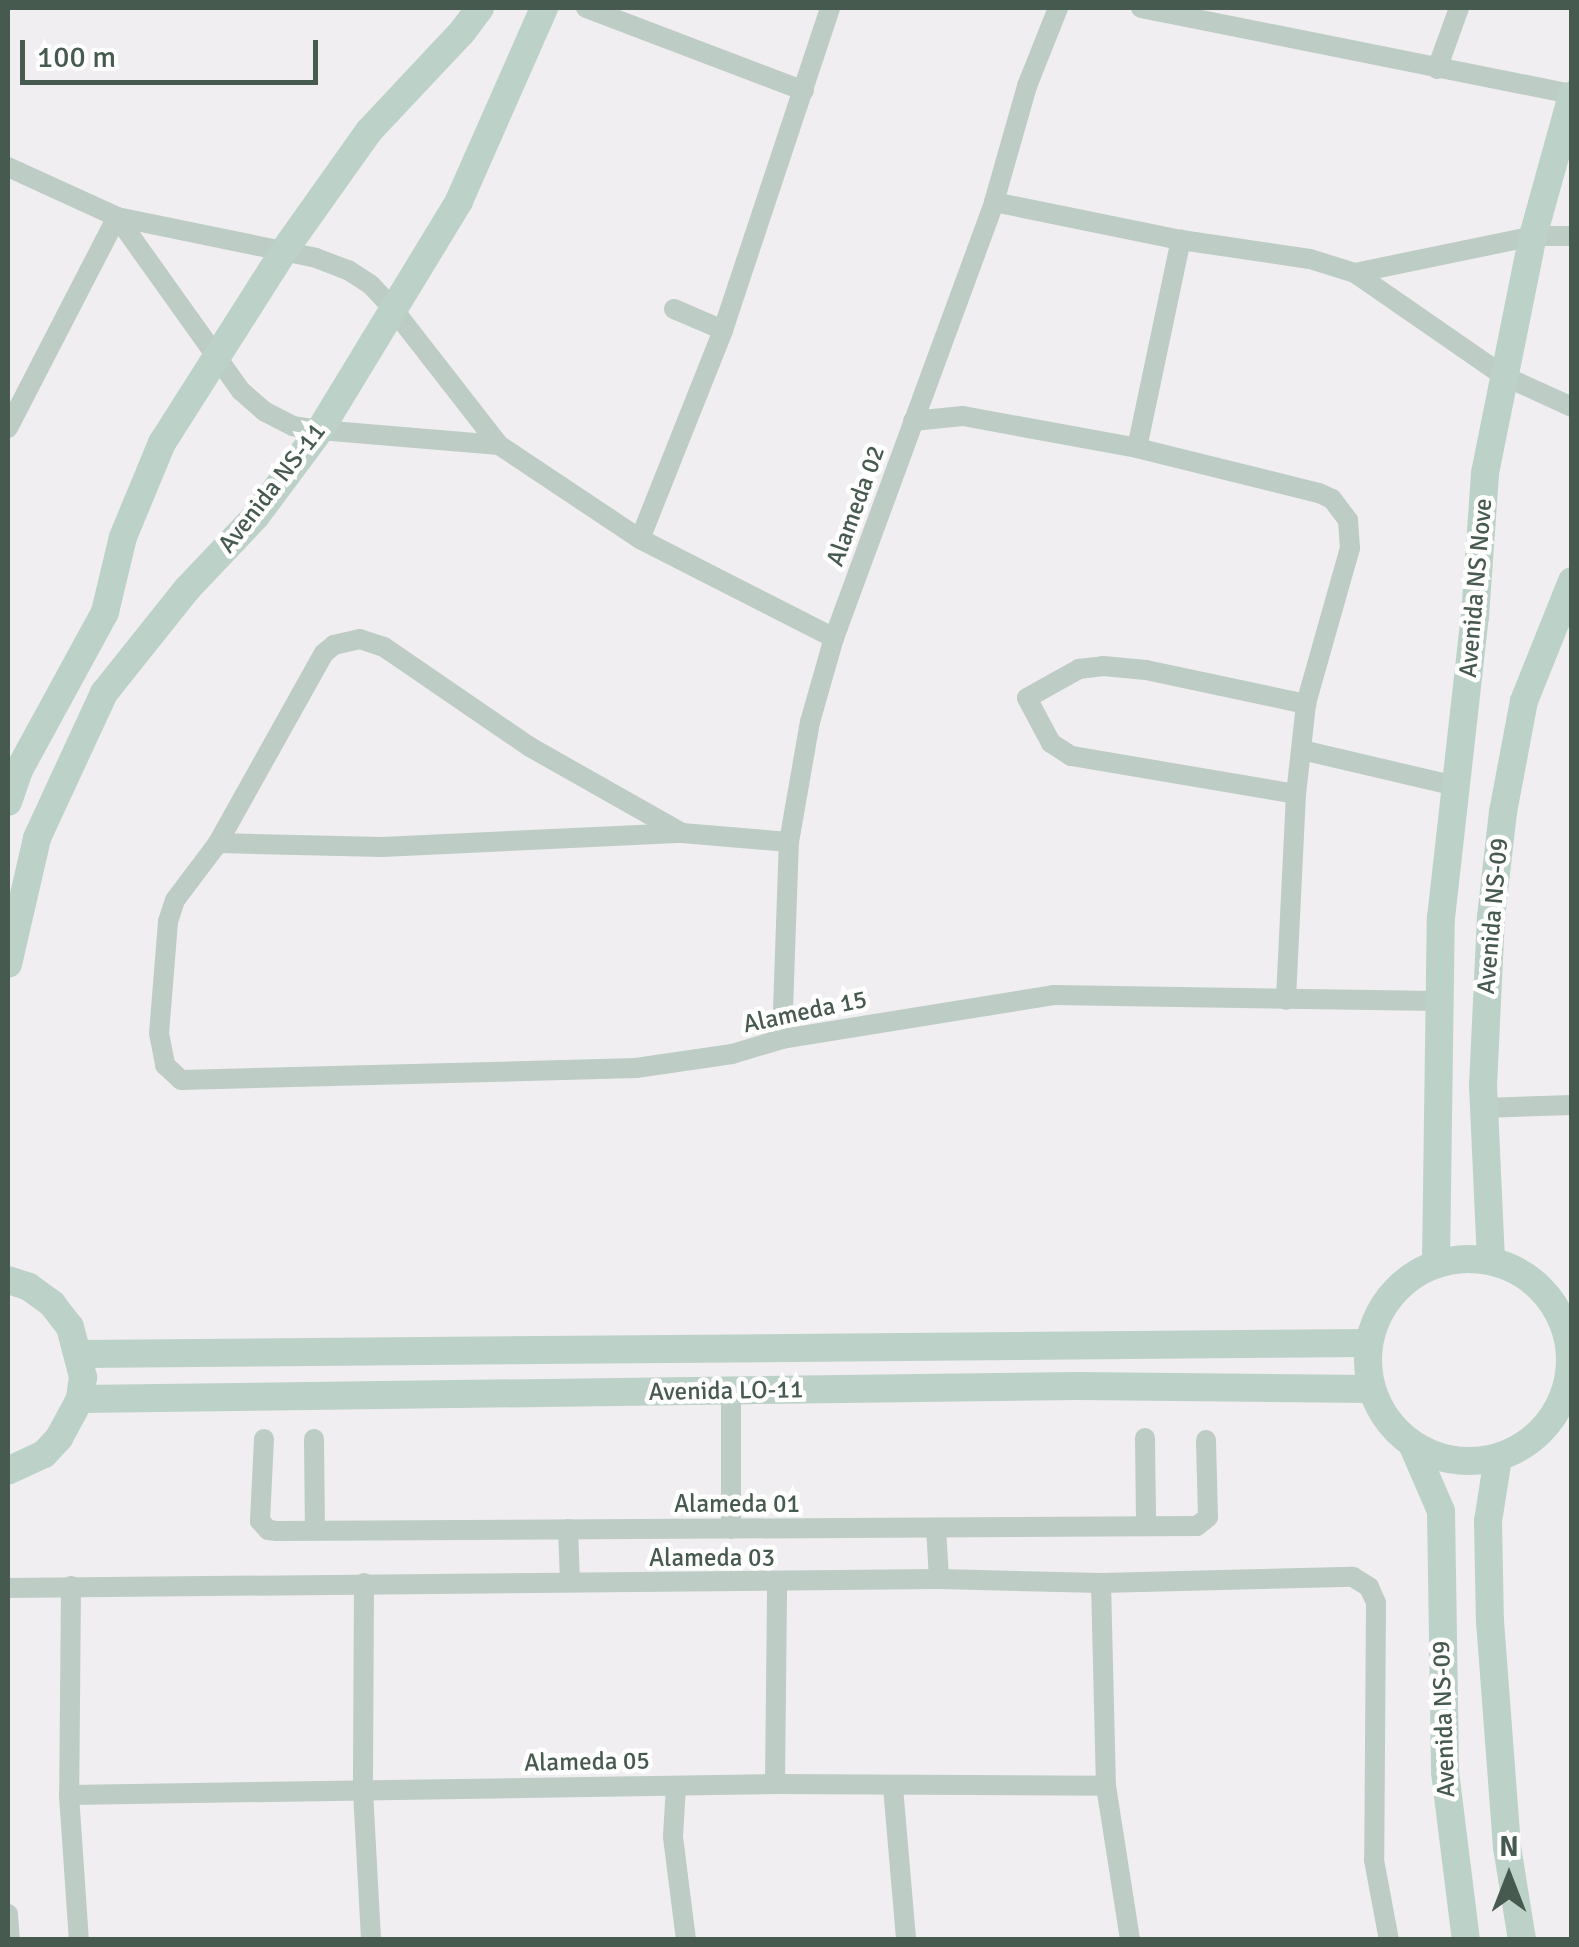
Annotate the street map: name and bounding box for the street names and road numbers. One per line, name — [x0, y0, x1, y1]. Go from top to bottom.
street label: Avenida NS-11 — [212, 417, 332, 559]
street label: Alameda 02 — [820, 442, 892, 570]
street label: Avenida NS Nove — [1453, 497, 1499, 679]
street label: Avenida NS-09 — [1471, 837, 1515, 995]
street label: Alameda 15 — [740, 984, 870, 1040]
street label: Avenida LO-11 — [648, 1375, 804, 1407]
street label: Alameda 01 — [674, 1489, 800, 1519]
street label: Alameda 03 — [649, 1543, 775, 1573]
street label: Avenida NS-09 — [1426, 1640, 1462, 1798]
street label: Alameda 05 — [524, 1746, 650, 1778]

